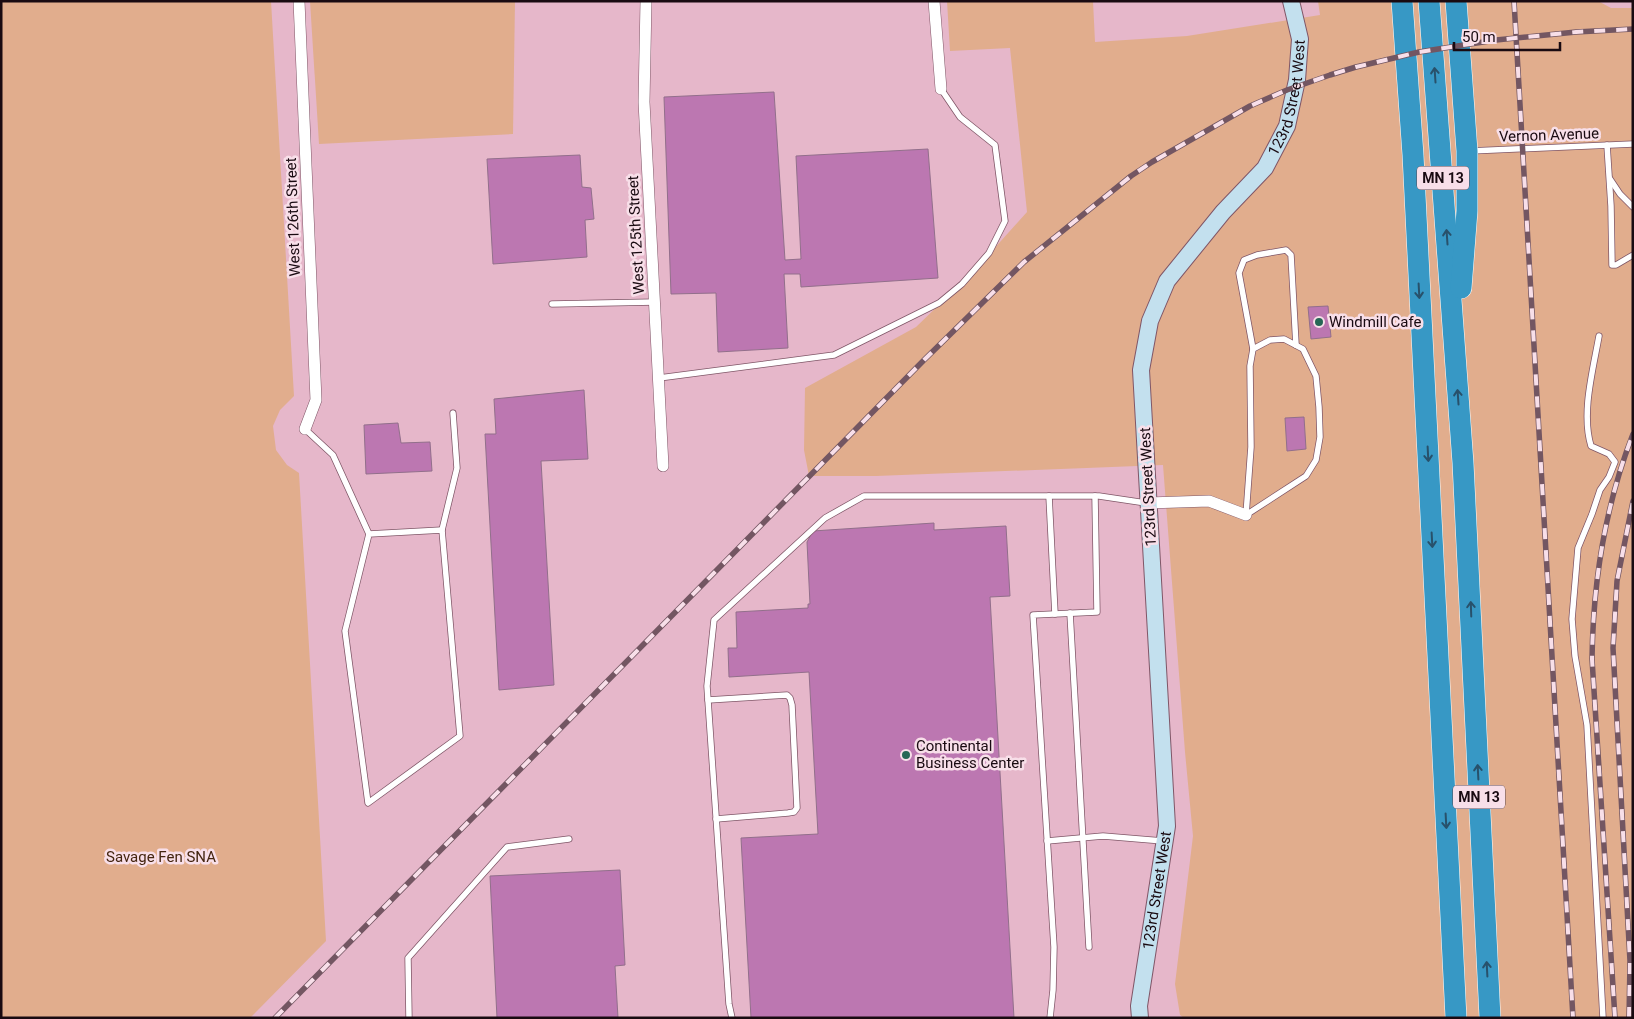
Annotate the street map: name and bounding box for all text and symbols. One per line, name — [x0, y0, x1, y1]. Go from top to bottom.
scale bar — [1454, 20, 1560, 52]
text: 50 m — [1462, 28, 1496, 46]
street label: 123rd Street West — [1264, 39, 1309, 159]
one-way arrow — [1430, 67, 1440, 83]
street label: Vernon Avenue — [1499, 124, 1599, 146]
street label: West 126th Street — [282, 157, 304, 277]
road number: MN 13 — [1417, 167, 1469, 190]
street label: West 125th Street — [624, 175, 648, 295]
one-way arrow — [1442, 229, 1451, 245]
one-way arrow — [1415, 283, 1424, 299]
place label: Windmill Cafe — [1329, 313, 1421, 331]
marker: Windmill Cafe — [1313, 316, 1325, 328]
one-way arrow — [1454, 389, 1463, 405]
street label: 123rd Street West — [1136, 427, 1160, 547]
one-way arrow — [1423, 445, 1432, 461]
one-way arrow — [1428, 532, 1437, 548]
one-way arrow — [1466, 602, 1476, 618]
place label: Continental Business Center — [916, 737, 1024, 772]
marker: Continental Business Center — [900, 749, 912, 761]
one-way arrow — [1473, 764, 1482, 780]
road number: MN 13 — [1453, 786, 1505, 809]
one-way arrow — [1441, 813, 1451, 829]
street label: 123rd Street West — [1139, 830, 1175, 951]
park label: Savage Fen SNA — [106, 848, 216, 866]
one-way arrow — [1483, 961, 1492, 977]

